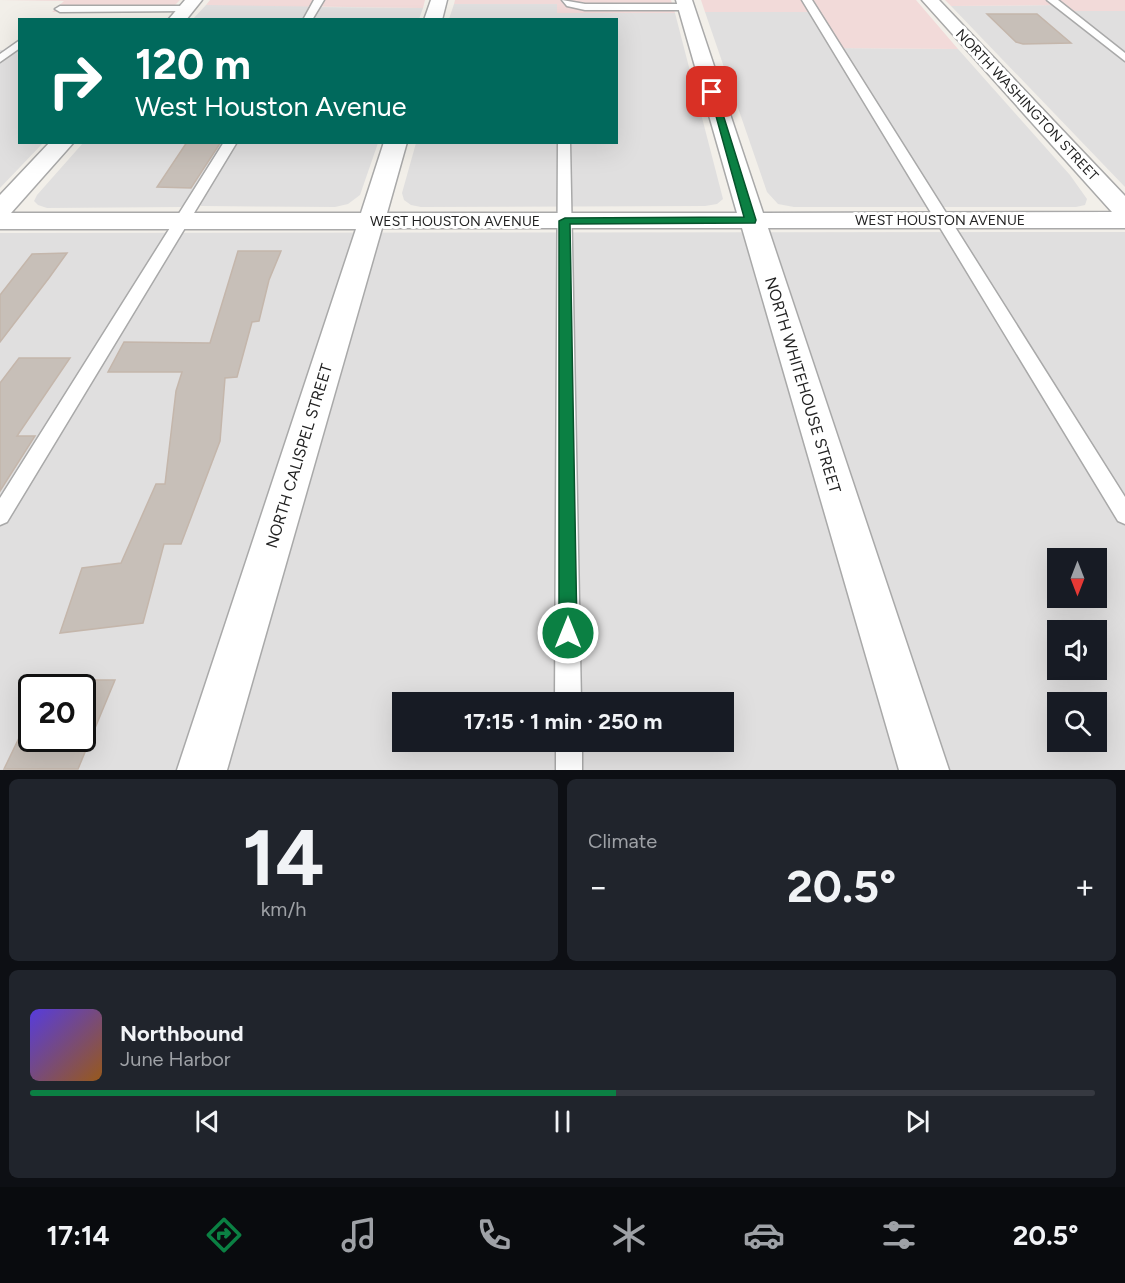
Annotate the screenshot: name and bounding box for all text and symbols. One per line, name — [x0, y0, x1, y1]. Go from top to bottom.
street label: NORTH WASHINGTON STREET — [952, 26, 1102, 185]
text: 120 m — [135, 39, 251, 90]
icon: right — [36, 42, 114, 120]
pin — [686, 66, 737, 117]
icon: arrive — [695, 75, 728, 108]
text: West Houston Avenue — [135, 90, 406, 123]
street label: WEST HOUSTON AVENUE — [855, 212, 1025, 229]
street label: WEST HOUSTON AVENUE — [370, 213, 540, 230]
street label: NORTH WHITEHOUSE STREET — [761, 275, 845, 496]
street label: NORTH CALISPEL STREET — [262, 361, 336, 551]
north arrow — [1047, 548, 1107, 608]
map controls — [1047, 548, 1107, 752]
position arrow — [536, 601, 600, 665]
button: sound — [1047, 620, 1107, 680]
speed limit sign: 20 — [18, 674, 96, 752]
button: search — [1047, 692, 1107, 752]
text: 17:15 · 1 min · 250 m — [464, 708, 662, 735]
text: 14 — [242, 811, 325, 905]
text: Climate — [588, 829, 657, 853]
text: 20.5° — [787, 859, 896, 913]
text: − — [588, 867, 609, 906]
text: + — [1074, 867, 1095, 906]
text: km/h — [261, 897, 306, 921]
text: Northbound — [120, 1020, 244, 1047]
text: June Harbor — [120, 1047, 231, 1071]
icon: previous — [191, 1105, 224, 1138]
icon: pause — [546, 1105, 579, 1138]
icon: next — [901, 1105, 934, 1138]
icon: directions — [203, 1214, 245, 1256]
icon: music — [338, 1214, 380, 1256]
icon: phone — [473, 1214, 515, 1256]
icon: climate — [608, 1214, 650, 1256]
icon: car — [743, 1214, 785, 1256]
icon: filters — [878, 1214, 920, 1256]
text: 17:14 — [47, 1219, 110, 1252]
text: 20.5° — [1013, 1219, 1078, 1252]

